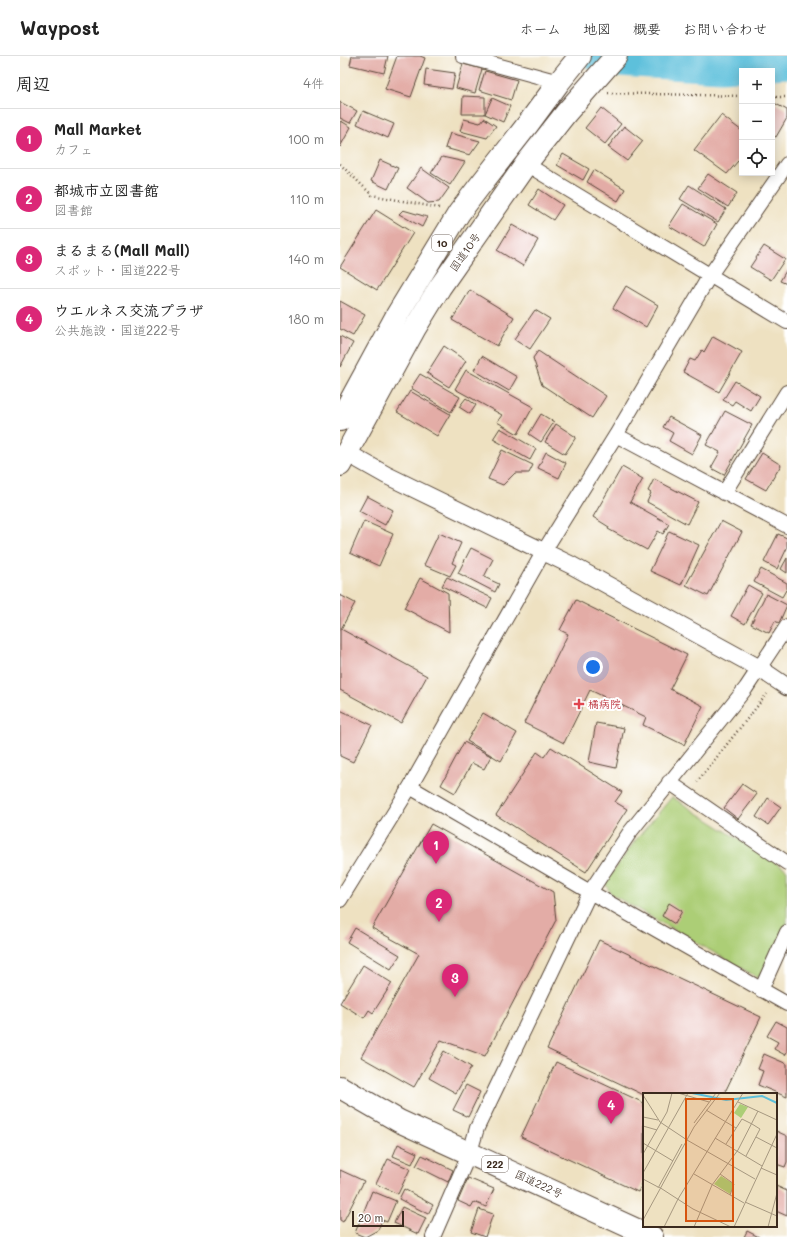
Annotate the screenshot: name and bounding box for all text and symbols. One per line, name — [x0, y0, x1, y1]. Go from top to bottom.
text: Waypost — [20, 15, 100, 40]
text: ホーム — [520, 19, 561, 38]
text: 地図 — [583, 19, 611, 38]
text: 概要 — [633, 19, 661, 38]
text: お問い合わせ — [683, 19, 767, 38]
map controls — [739, 68, 775, 176]
button: + — [739, 68, 775, 104]
text: 周辺 — [16, 72, 50, 94]
text: 4件 — [303, 74, 324, 91]
button: − — [739, 104, 775, 140]
text: Mall Market — [54, 119, 142, 139]
text: 1 — [26, 130, 32, 147]
text: 100 m — [288, 130, 324, 147]
text: カフェ — [54, 140, 93, 157]
button: locate — [739, 140, 775, 176]
text: 都城市立図書館 — [54, 180, 159, 200]
text: 2 — [25, 190, 33, 207]
text: 110 m — [290, 190, 324, 207]
text: 図書館 — [54, 201, 93, 218]
street label: 国道10号 — [446, 229, 484, 274]
road number: 10 — [432, 235, 452, 251]
text: まるまる(Mall Mall) — [54, 240, 190, 260]
text: 3 — [25, 250, 33, 267]
text: 140 m — [288, 250, 324, 267]
text: スポット · 国道222号 — [54, 261, 181, 278]
text: ウエルネス交流プラザ — [54, 300, 204, 320]
text: 4 — [25, 310, 33, 327]
text: 180 m — [288, 310, 324, 327]
text: 公共施設 · 国道222号 — [54, 321, 181, 338]
your location — [583, 657, 603, 677]
place label: 橘病院 — [588, 696, 621, 711]
marker: 橘病院 — [573, 698, 585, 710]
pin: 1 — [423, 831, 449, 864]
pin: 2 — [426, 889, 452, 922]
pin: 3 — [442, 964, 468, 997]
pin: 4 — [598, 1091, 624, 1124]
inset map — [643, 1093, 777, 1227]
road number: 222 — [482, 1156, 508, 1172]
street label: 国道222号 — [513, 1166, 566, 1201]
scale bar — [352, 1209, 404, 1228]
text: 20 m — [358, 1210, 383, 1225]

